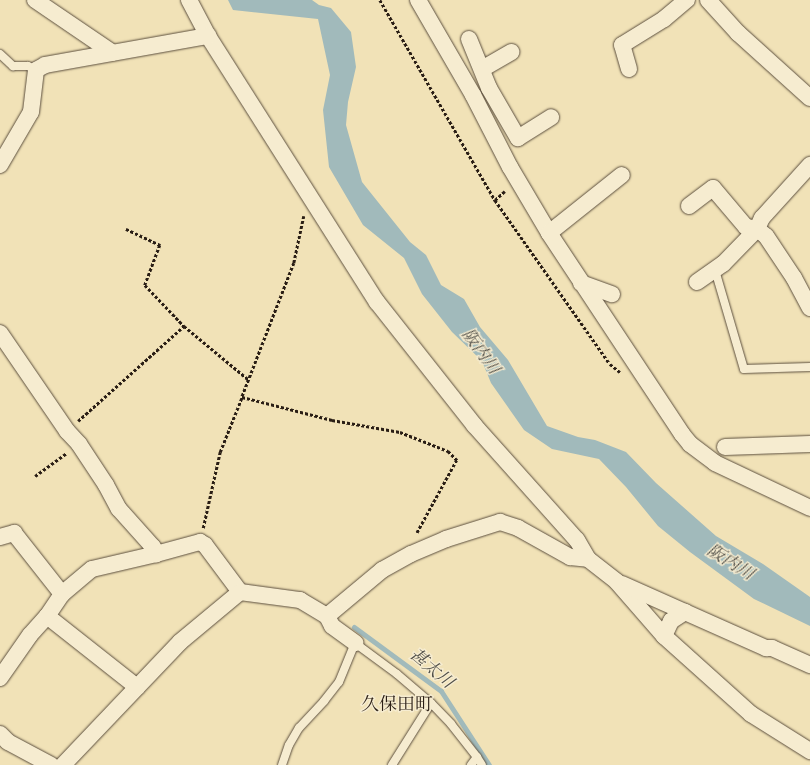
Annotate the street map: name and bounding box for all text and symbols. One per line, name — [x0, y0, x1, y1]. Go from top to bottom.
water label: 阪内川 — [457, 325, 503, 379]
water label: 阪内川 — [703, 541, 757, 585]
water label: 甚太川 — [405, 645, 457, 693]
district label: 久保田町 — [361, 694, 433, 716]

